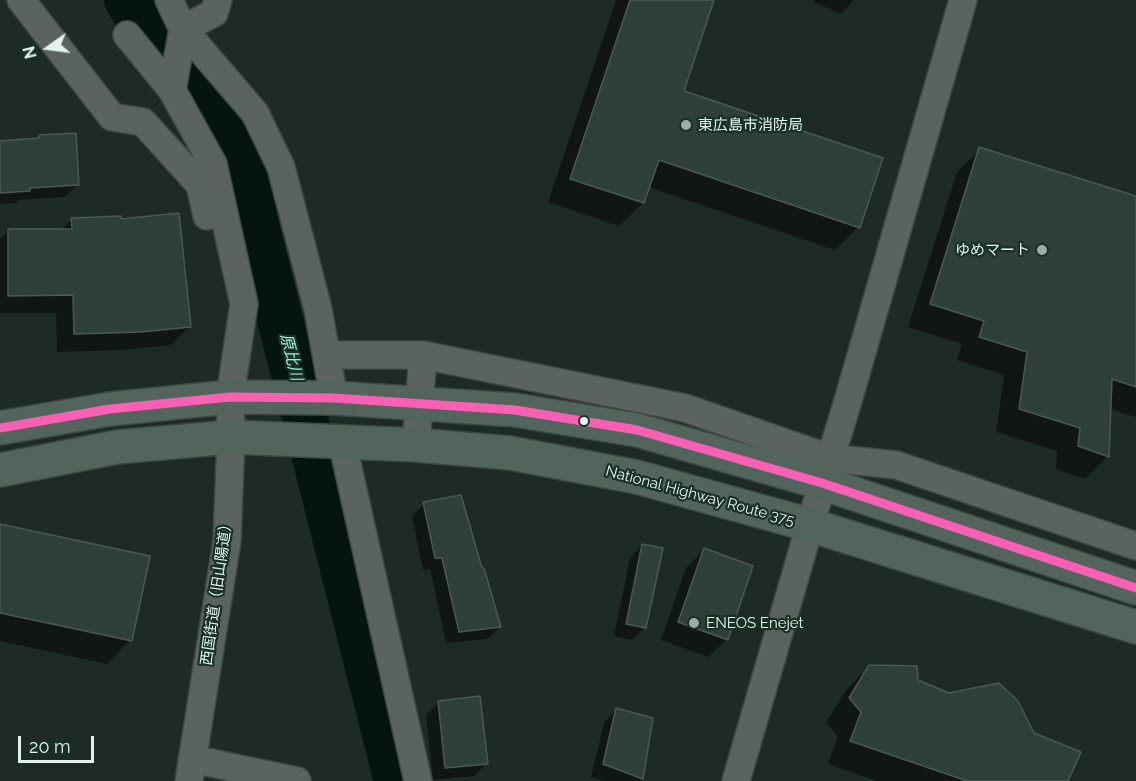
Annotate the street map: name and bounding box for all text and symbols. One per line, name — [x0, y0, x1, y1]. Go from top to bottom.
north arrow — [18, 18, 78, 78]
text: N — [19, 44, 41, 61]
place label: 東広島市消防局 — [698, 116, 803, 134]
marker: 東広島市消防局 — [679, 118, 693, 132]
place label: ゆめマート — [955, 241, 1030, 259]
marker: ゆめマート — [1035, 243, 1049, 257]
water label: 原比川 — [276, 331, 306, 383]
unlabelled marker — [578, 415, 590, 427]
street label: National Highway Route 375 — [604, 462, 796, 530]
street label: 西国街道（旧山陽道） — [198, 515, 236, 667]
place label: ENEOS Enejet — [706, 614, 804, 632]
marker: ENEOS Enejet — [687, 616, 701, 630]
scale bar — [21, 724, 98, 762]
text: 20 m — [29, 736, 71, 757]

